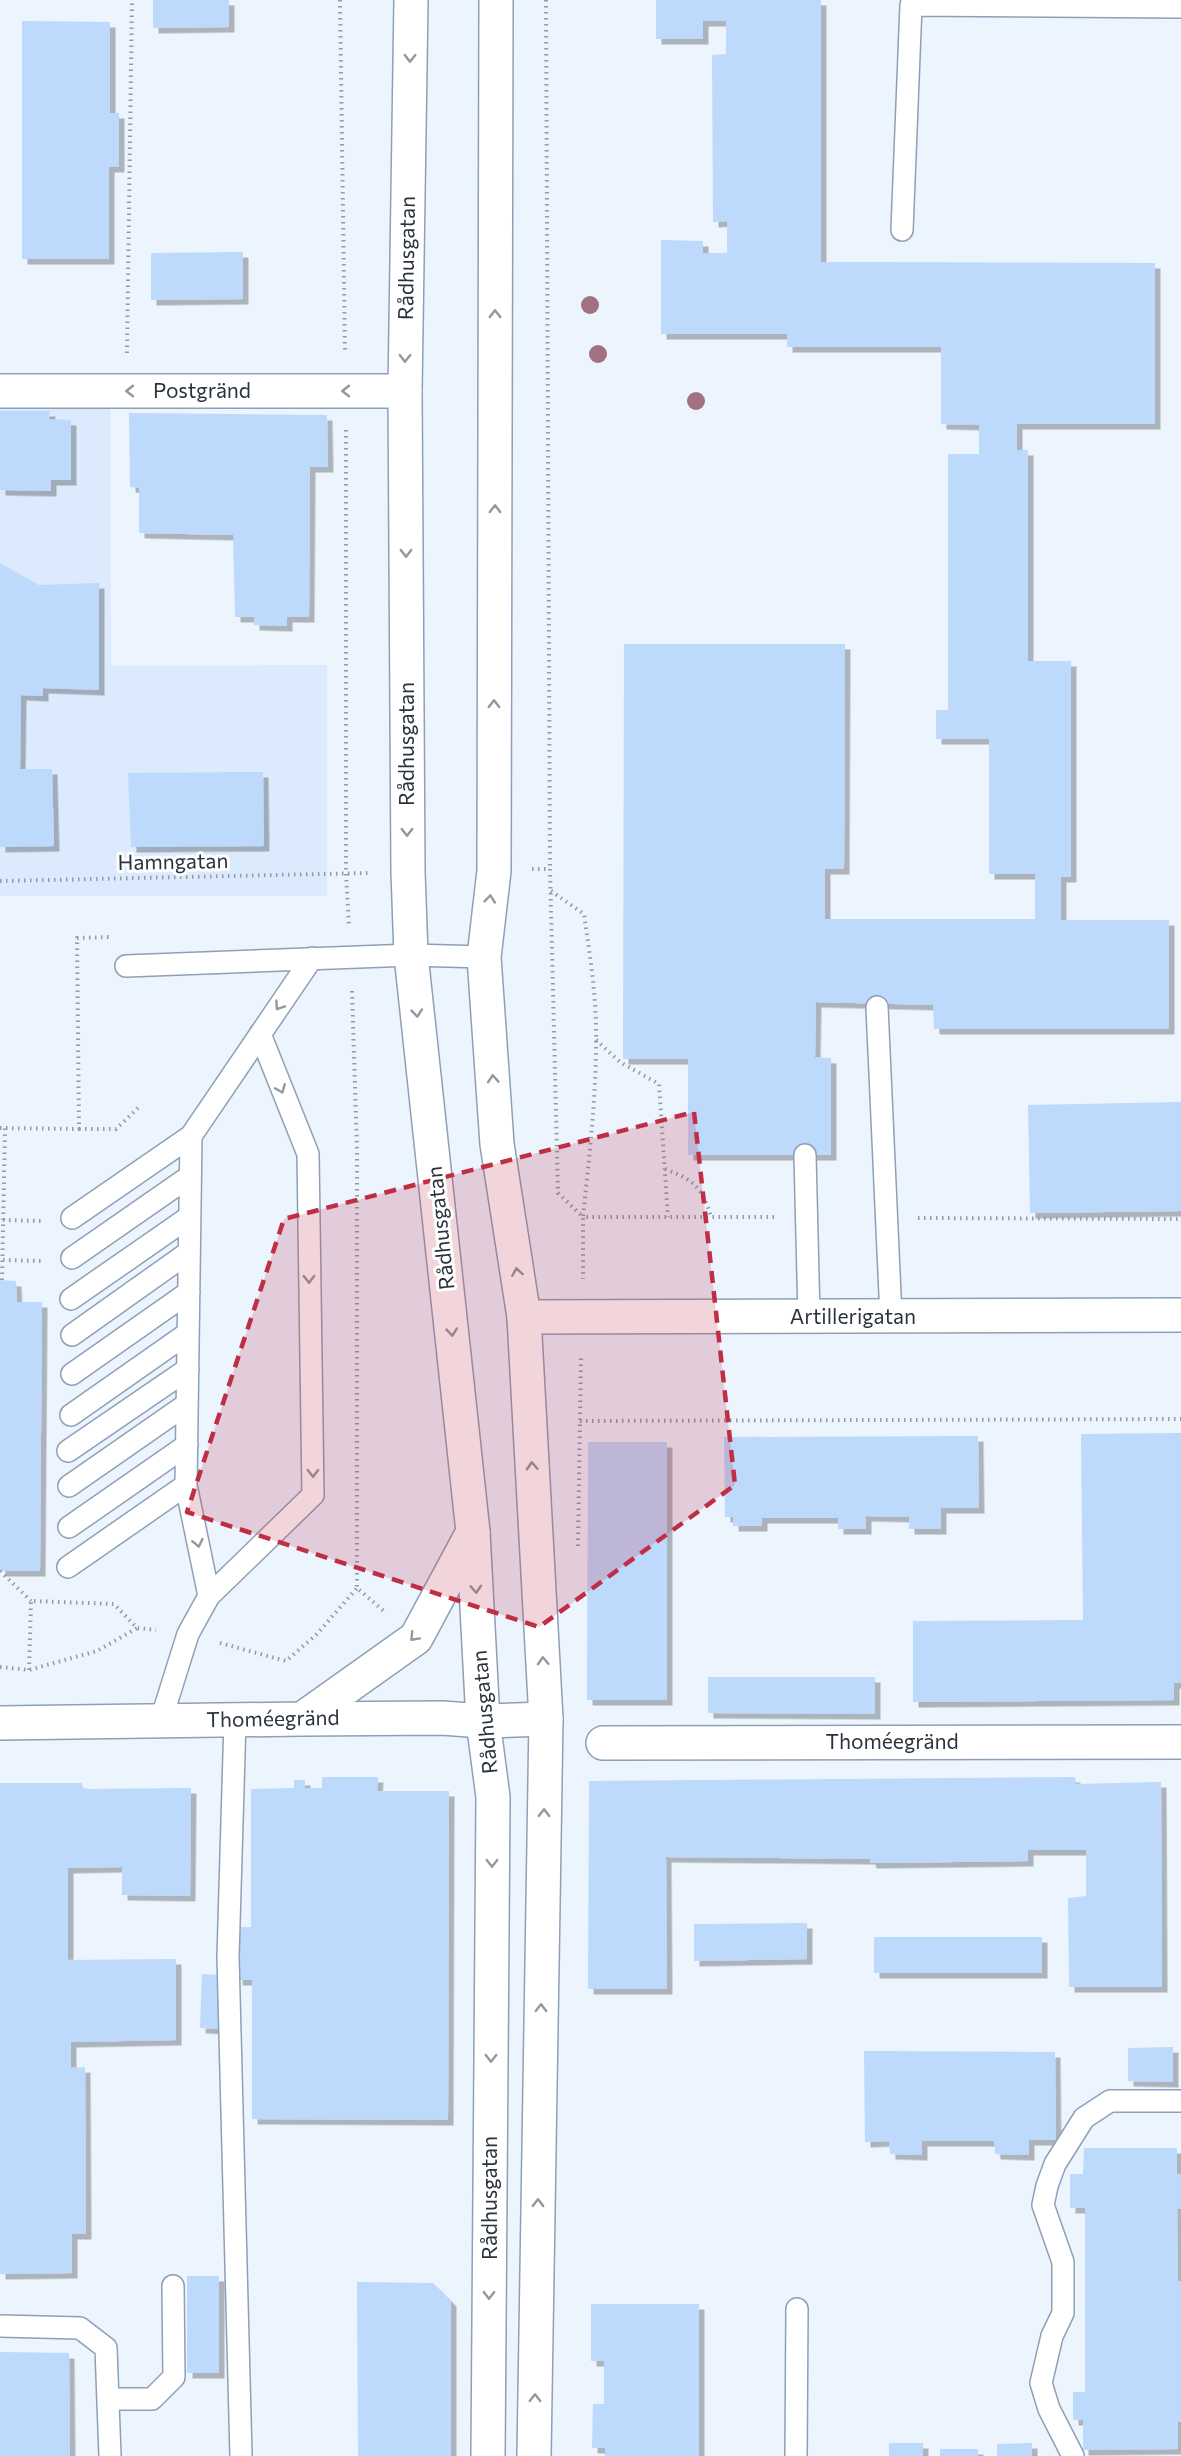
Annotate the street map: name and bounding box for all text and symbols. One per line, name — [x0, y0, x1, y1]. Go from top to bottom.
one-way arrow — [404, 54, 416, 63]
street label: Rådhusgatan — [392, 196, 419, 320]
one-way arrow — [489, 309, 501, 318]
one-way arrow — [399, 354, 411, 363]
street label: Postgränd — [153, 377, 251, 402]
one-way arrow — [126, 385, 135, 397]
one-way arrow — [342, 385, 351, 397]
one-way arrow — [489, 504, 501, 513]
one-way arrow — [400, 549, 412, 558]
street label: Rådhusgatan — [393, 682, 418, 806]
one-way arrow — [488, 699, 500, 708]
one-way arrow — [401, 828, 413, 837]
street label: Hamngatan — [117, 847, 229, 874]
one-way arrow — [484, 894, 496, 903]
one-way arrow — [275, 999, 286, 1010]
one-way arrow — [411, 1008, 423, 1017]
one-way arrow — [487, 1074, 500, 1083]
one-way arrow — [274, 1082, 286, 1093]
street label: Rådhusgatan — [421, 1165, 458, 1291]
one-way arrow — [512, 1267, 524, 1276]
one-way arrow — [303, 1274, 316, 1283]
street label: Artillerigatan — [790, 1303, 916, 1328]
one-way arrow — [445, 1327, 458, 1336]
one-way arrow — [526, 1462, 539, 1471]
one-way arrow — [306, 1469, 319, 1478]
one-way arrow — [191, 1537, 204, 1547]
one-way arrow — [470, 1584, 483, 1593]
one-way arrow — [410, 1631, 421, 1641]
street label: Rådhusgatan — [466, 1649, 501, 1775]
one-way arrow — [536, 1656, 549, 1665]
street label: Thoméegränd — [206, 1704, 340, 1731]
street label: Thoméegränd — [825, 1728, 959, 1753]
one-way arrow — [538, 1808, 551, 1817]
one-way arrow — [486, 1859, 498, 1868]
one-way arrow — [535, 2003, 547, 2012]
one-way arrow — [485, 2054, 497, 2063]
street label: Rådhusgatan — [476, 2136, 501, 2260]
one-way arrow — [532, 2198, 544, 2207]
one-way arrow — [483, 2291, 495, 2300]
one-way arrow — [529, 2393, 541, 2402]

